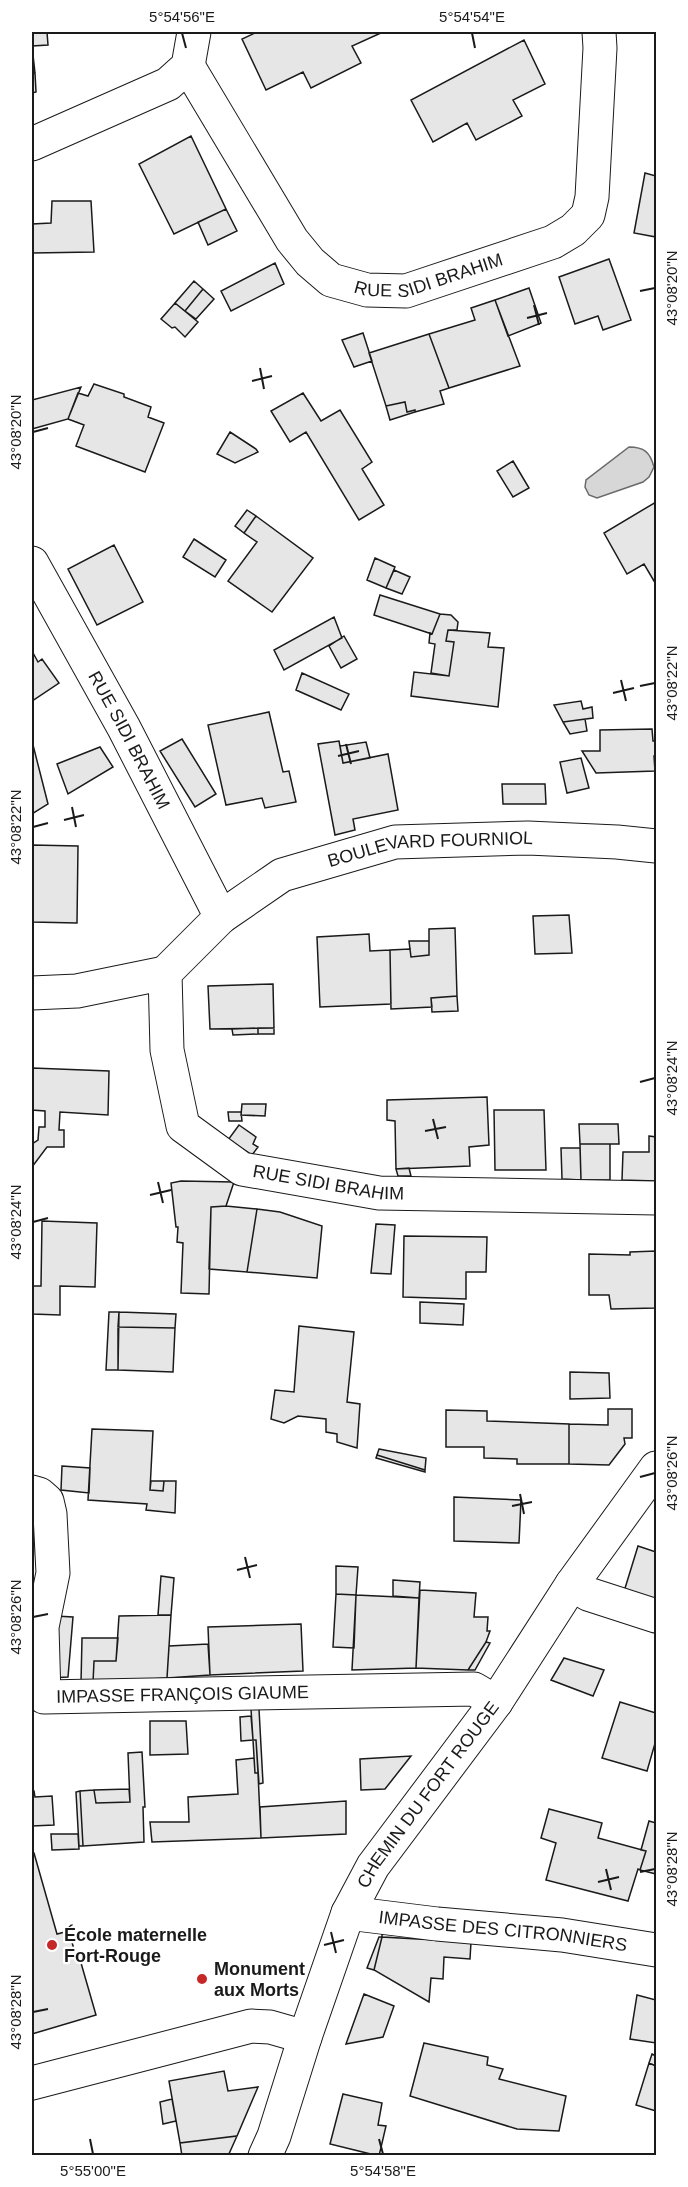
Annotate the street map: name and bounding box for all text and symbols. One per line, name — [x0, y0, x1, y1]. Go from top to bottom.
text: 5°54'56"E — [149, 8, 215, 25]
text: 5°54'54"E — [439, 8, 505, 25]
street label: RUE SIDI BRAHIM — [352, 249, 505, 301]
text: 43°08'20"N — [663, 250, 680, 326]
text: 43°08'20"N — [7, 394, 24, 470]
text: 43°08'22"N — [663, 645, 680, 721]
street label: RUE SIDI BRAHIM — [84, 668, 174, 812]
text: 43°08'22"N — [7, 789, 24, 865]
street label: BOULEVARD FOURNIOL — [325, 828, 534, 871]
text: 43°08'24"N — [663, 1040, 680, 1116]
street label: RUE SIDI BRAHIM — [251, 1161, 404, 1204]
text: 43°08'24"N — [7, 1184, 24, 1260]
text: 43°08'26"N — [663, 1435, 680, 1511]
text: 43°08'26"N — [7, 1579, 24, 1655]
street label: IMPASSE FRANÇOIS GIAUME — [56, 1682, 309, 1707]
street label: CHEMIN DU FORT ROUGE — [353, 1698, 503, 1891]
text: 43°08'28"N — [663, 1831, 680, 1907]
street label: IMPASSE DES CITRONNIERS — [378, 1907, 629, 1955]
place label: École maternelle Fort-Rouge — [64, 1924, 207, 1966]
marker: École maternelle Fort-Rouge — [45, 1938, 59, 1952]
place label: Monument aux Morts — [214, 1959, 305, 2000]
marker: Monument aux Morts — [195, 1972, 209, 1986]
text: 43°08'28"N — [7, 1974, 24, 2050]
text: 5°55'00"E — [60, 2162, 126, 2179]
text: 5°54'58"E — [350, 2162, 416, 2179]

